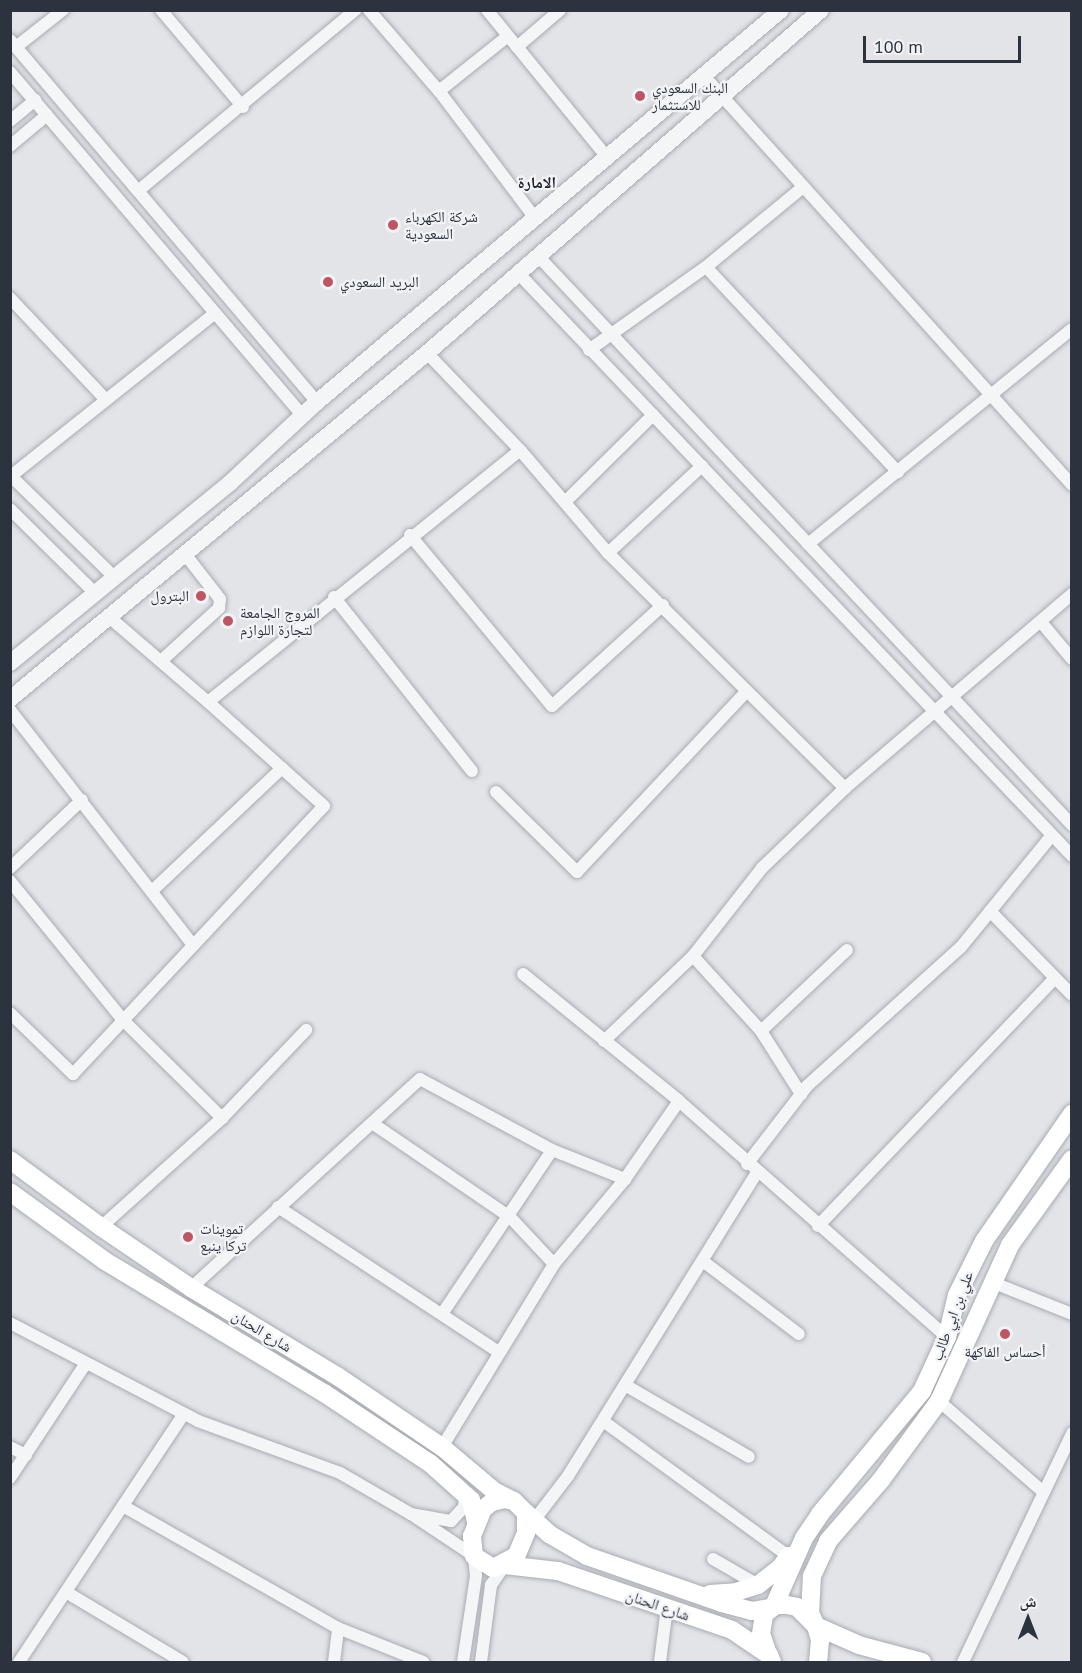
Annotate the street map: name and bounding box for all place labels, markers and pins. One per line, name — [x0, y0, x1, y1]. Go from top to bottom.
place label: البنك السعودي للاستثمار — [652, 78, 728, 113]
marker: البنك السعودي للاستثمار — [633, 89, 647, 103]
place label: شركة الكهرباء السعودية — [405, 207, 478, 242]
marker: شركة الكهرباء السعودية — [386, 218, 400, 232]
place label: البريد السعودي — [340, 273, 419, 291]
marker: البريد السعودي — [321, 275, 335, 289]
place label: البترول — [150, 587, 189, 605]
marker: البترول — [194, 589, 208, 603]
place label: المروج الجامعة لتجارة اللوازم — [240, 603, 320, 638]
marker: المروج الجامعة لتجارة اللوازم — [221, 614, 235, 628]
place label: تموينات تركا ينبع — [200, 1219, 246, 1254]
marker: تموينات تركا ينبع — [181, 1230, 195, 1244]
marker: أحساس الفاكهة — [998, 1327, 1012, 1341]
place label: أحساس الفاكهة — [964, 1343, 1046, 1361]

